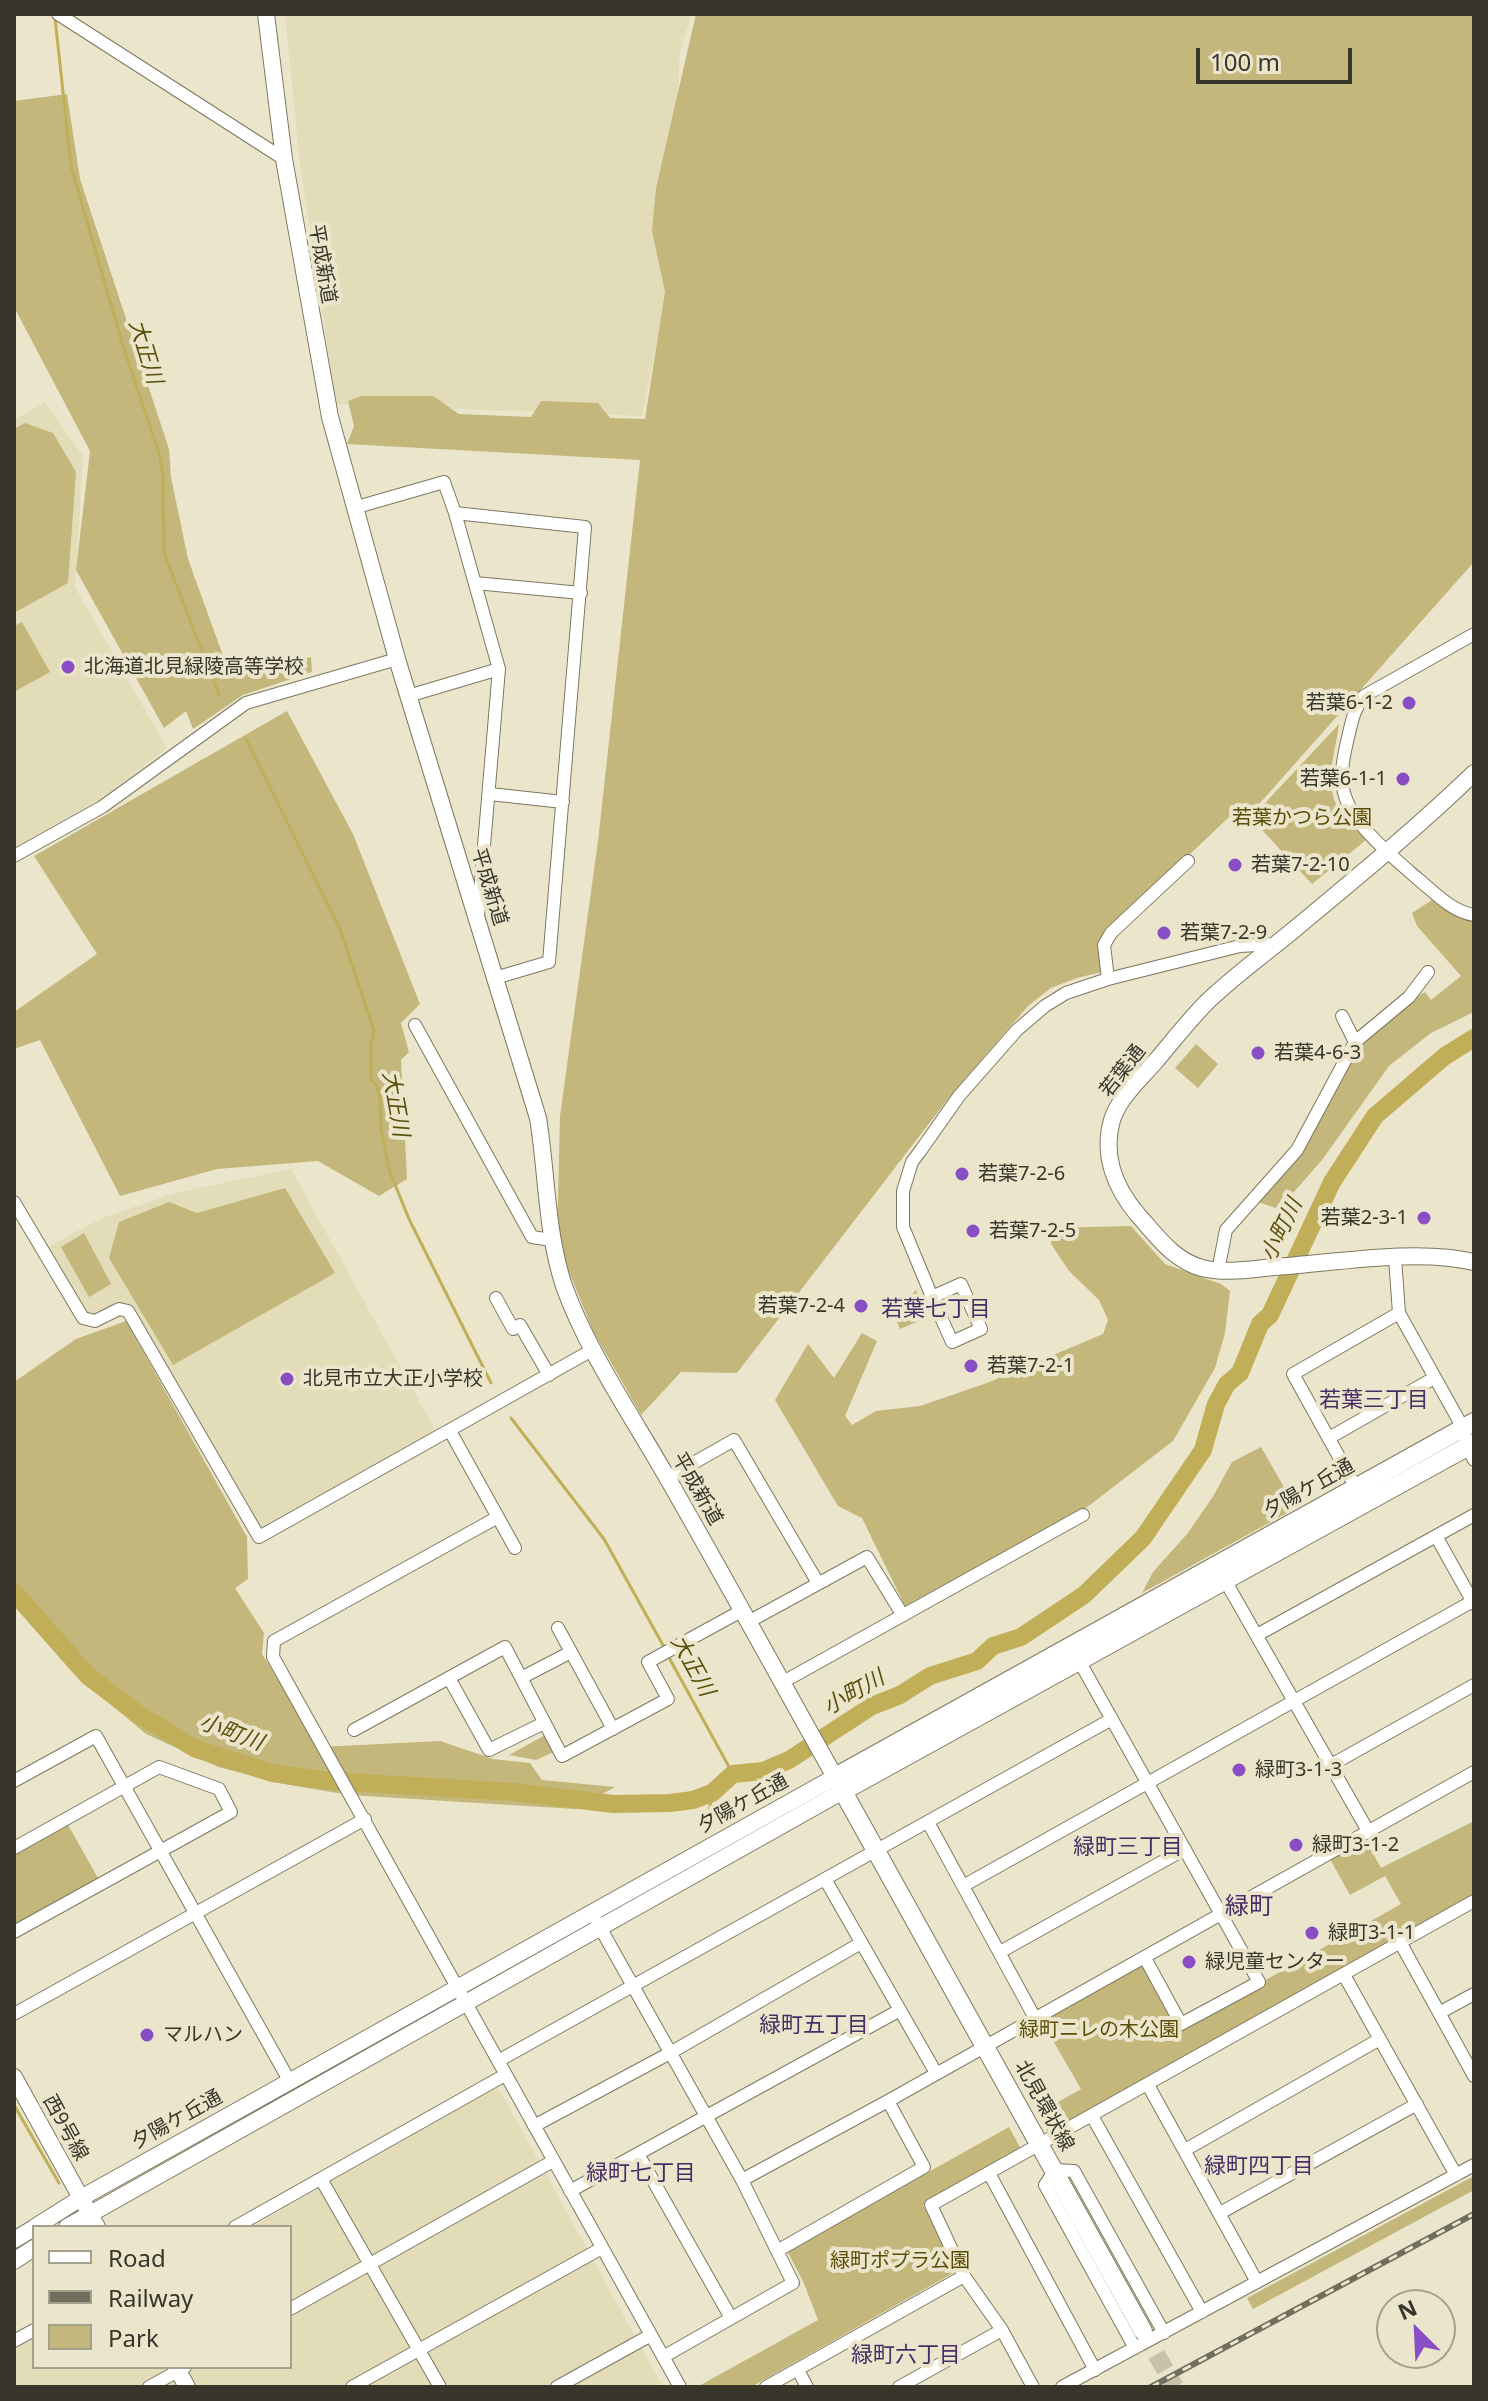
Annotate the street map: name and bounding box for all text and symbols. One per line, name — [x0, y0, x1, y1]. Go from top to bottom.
scale bar — [1200, 32, 1356, 82]
text: 100 m — [1210, 45, 1280, 78]
street label: 平成新道 — [303, 223, 341, 305]
water label: 大正川 — [123, 317, 167, 387]
place label: 北海道北見緑陵高等学校 — [84, 655, 304, 679]
marker: 北海道北見緑陵高等学校 — [59, 658, 77, 676]
place label: 若葉6-1-2 — [1306, 691, 1393, 715]
marker: 若葉6-1-2 — [1400, 694, 1418, 712]
place label: 若葉6-1-1 — [1300, 767, 1387, 791]
marker: 若葉6-1-1 — [1394, 770, 1412, 788]
park label: 若葉かつら公園 — [1232, 806, 1372, 830]
street label: 平成新道 — [466, 845, 512, 929]
place label: 若葉7-2-10 — [1251, 853, 1350, 877]
marker: 若葉7-2-10 — [1226, 856, 1244, 874]
place label: 若葉7-2-9 — [1180, 921, 1267, 945]
marker: 若葉7-2-9 — [1155, 924, 1173, 942]
street label: 若葉通 — [1095, 1040, 1151, 1102]
place label: 若葉4-6-3 — [1274, 1041, 1361, 1065]
marker: 若葉4-6-3 — [1249, 1044, 1267, 1062]
water label: 大正川 — [376, 1069, 414, 1139]
place label: 若葉7-2-6 — [978, 1162, 1065, 1186]
marker: 若葉7-2-6 — [953, 1165, 971, 1183]
water label: 小町川 — [1256, 1195, 1308, 1265]
place label: 若葉2-3-1 — [1321, 1206, 1408, 1230]
marker: 若葉2-3-1 — [1415, 1209, 1433, 1227]
place label: 若葉7-2-5 — [989, 1219, 1076, 1243]
marker: 若葉7-2-5 — [964, 1222, 982, 1240]
place label: 若葉7-2-4 — [758, 1294, 845, 1318]
marker: 若葉7-2-4 — [852, 1297, 870, 1315]
district label: 若葉七丁目 — [881, 1297, 991, 1323]
place label: 若葉7-2-1 — [987, 1354, 1074, 1378]
marker: 若葉7-2-1 — [962, 1357, 980, 1375]
place label: 北見市立大正小学校 — [303, 1367, 483, 1391]
marker: 北見市立大正小学校 — [278, 1370, 296, 1388]
district label: 若葉三丁目 — [1319, 1388, 1429, 1414]
street label: 平成新道 — [667, 1448, 727, 1530]
street label: 夕陽ケ丘通 — [1259, 1454, 1359, 1524]
water label: 大正川 — [664, 1631, 720, 1701]
water label: 小町川 — [819, 1665, 889, 1721]
water label: 小町川 — [195, 1709, 267, 1757]
place label: 緑町3-1-3 — [1255, 1758, 1342, 1782]
marker: 緑町3-1-3 — [1230, 1761, 1248, 1779]
street label: 夕陽ケ丘通 — [693, 1769, 793, 1839]
place label: 緑町3-1-2 — [1312, 1833, 1399, 1857]
district label: 緑町三丁目 — [1073, 1835, 1183, 1861]
marker: 緑町3-1-2 — [1287, 1836, 1305, 1854]
district label: 緑町 — [1225, 1893, 1273, 1921]
place label: 緑町3-1-1 — [1328, 1921, 1415, 1945]
marker: 緑町3-1-1 — [1303, 1924, 1321, 1942]
place label: 緑児童センター — [1205, 1950, 1345, 1974]
marker: 緑児童センター — [1180, 1953, 1198, 1971]
district label: 緑町五丁目 — [759, 2013, 869, 2039]
park label: 緑町ニレの木公園 — [1019, 2018, 1179, 2042]
place label: マルハン — [163, 2023, 243, 2047]
marker: マルハン — [138, 2026, 156, 2044]
street label: 北見環状線 — [1009, 2056, 1079, 2156]
street label: 夕陽ケ丘通 — [127, 2085, 227, 2155]
street label: 西9号線 — [37, 2091, 93, 2165]
district label: 緑町四丁目 — [1204, 2154, 1314, 2180]
district label: 緑町七丁目 — [586, 2161, 696, 2187]
legend — [32, 2225, 292, 2369]
text: Road — [108, 2241, 166, 2274]
park label: 緑町ポプラ公園 — [830, 2249, 970, 2273]
text: Railway — [108, 2281, 193, 2314]
north arrow — [1376, 2289, 1456, 2369]
text: N — [1393, 2292, 1421, 2326]
text: Park — [108, 2321, 159, 2354]
district label: 緑町六丁目 — [851, 2343, 961, 2369]

